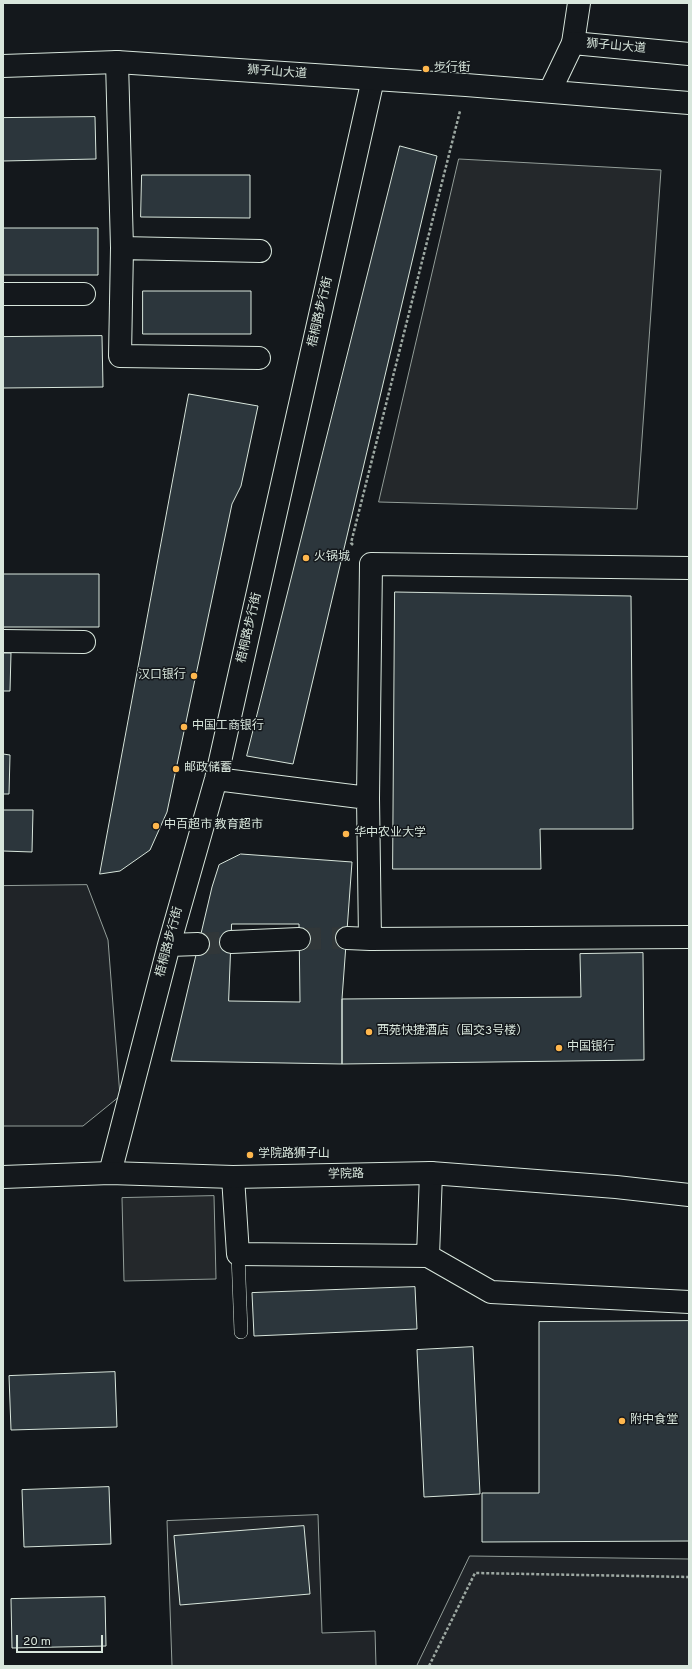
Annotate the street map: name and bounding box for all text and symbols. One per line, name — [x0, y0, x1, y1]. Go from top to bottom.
street label: 狮子山大道 — [585, 37, 647, 57]
place label: 步行街 — [434, 62, 470, 76]
street label: 狮子山大道 — [247, 64, 307, 82]
marker: 步行街 — [421, 64, 431, 74]
street label: 梧桐路步行街 — [306, 275, 336, 349]
place label: 火锅城 — [314, 551, 350, 565]
marker: 火锅城 — [301, 553, 311, 563]
street label: 梧桐路步行街 — [235, 591, 265, 665]
place label: 汉口银行 — [138, 669, 186, 683]
marker: 汉口银行 — [189, 671, 199, 681]
place label: 中国工商银行 — [192, 720, 264, 734]
marker: 中国工商银行 — [179, 722, 189, 732]
place label: 邮政储蓄 — [184, 762, 232, 776]
marker: 邮政储蓄 — [171, 764, 181, 774]
place label: 中百超市 教育超市 — [164, 819, 263, 833]
marker: 中百超市 教育超市 — [151, 821, 161, 831]
place label: 华中农业大学 — [354, 827, 426, 841]
marker: 华中农业大学 — [341, 829, 351, 839]
street label: 梧桐路步行街 — [154, 905, 186, 979]
place label: 西苑快捷酒店（国交3号楼） — [377, 1025, 528, 1039]
marker: 西苑快捷酒店（国交3号楼） — [364, 1027, 374, 1037]
place label: 中国银行 — [567, 1041, 615, 1055]
marker: 中国银行 — [554, 1043, 564, 1053]
place label: 学院路狮子山 — [258, 1148, 330, 1162]
marker: 学院路狮子山 — [245, 1150, 255, 1160]
street label: 学院路 — [328, 1167, 364, 1183]
place label: 附中食堂 — [630, 1414, 678, 1428]
marker: 附中食堂 — [617, 1416, 627, 1426]
scale bar — [18, 1627, 105, 1653]
text: 20 m — [23, 1634, 51, 1650]

